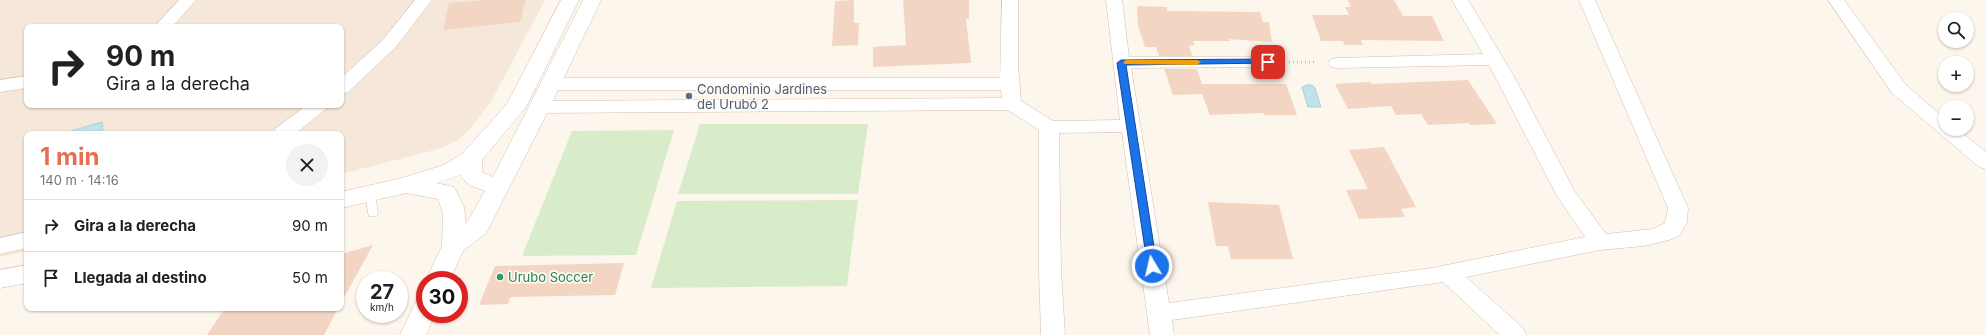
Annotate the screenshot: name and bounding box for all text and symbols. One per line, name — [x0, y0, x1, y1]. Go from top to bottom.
map controls — [1938, 12, 1974, 136]
button: search — [1938, 12, 1974, 48]
text: 90 m — [106, 39, 175, 73]
icon: right — [40, 40, 92, 92]
pin — [1251, 45, 1285, 79]
icon: arrive — [1257, 51, 1279, 73]
button: + — [1938, 56, 1974, 92]
text: Gira a la derecha — [106, 73, 250, 94]
place label: Condominio Jardines del Urubó 2 — [697, 81, 827, 112]
marker: Condominio Jardines del Urubó 2 — [684, 91, 694, 101]
button: − — [1938, 100, 1974, 136]
text: 1 min — [40, 142, 99, 171]
button: close — [286, 144, 328, 186]
text: 140 m · 14:16 — [40, 172, 119, 188]
icon: right — [40, 215, 62, 237]
text: Gira a la derecha — [74, 216, 196, 235]
text: 90 m — [292, 216, 328, 235]
position arrow — [1131, 245, 1173, 287]
icon: arrive — [40, 267, 62, 289]
text: Llegada al destino — [74, 268, 207, 287]
text: 50 m — [292, 268, 328, 287]
place label: Urubo Soccer — [508, 269, 593, 285]
speed limit sign: 30 — [416, 271, 468, 323]
marker: Urubo Soccer — [495, 272, 505, 282]
text: 27 — [370, 280, 394, 304]
text: km/h — [370, 301, 394, 313]

